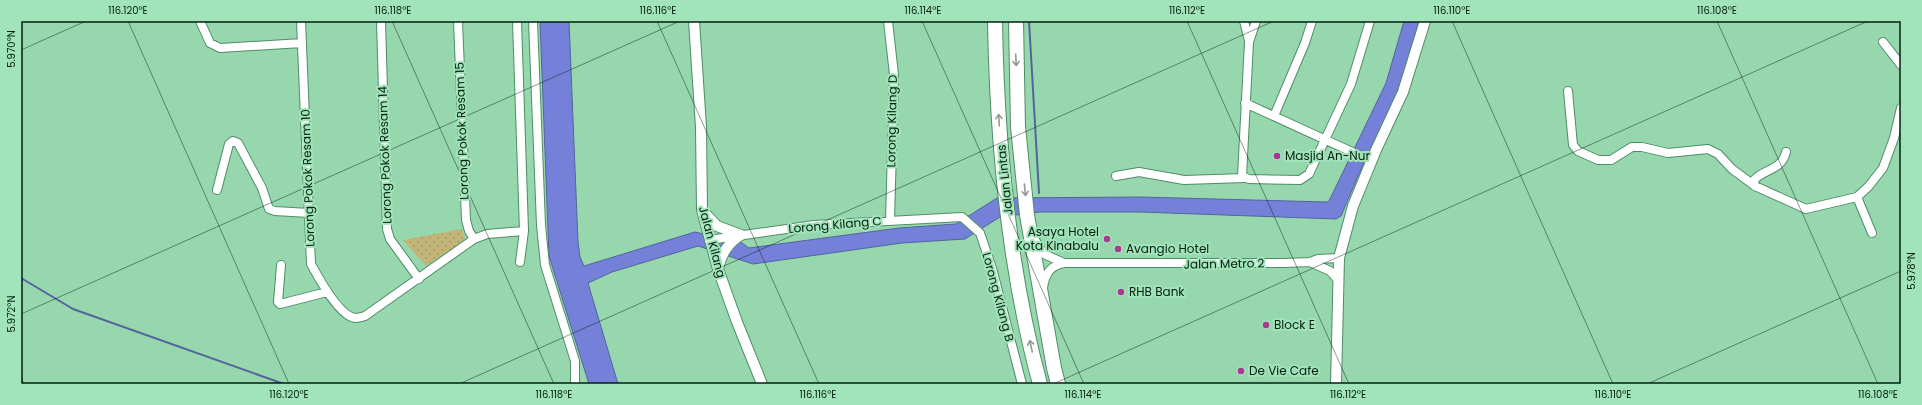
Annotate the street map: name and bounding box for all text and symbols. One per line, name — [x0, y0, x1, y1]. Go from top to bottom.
text: 116.120°E — [108, 3, 148, 18]
text: 116.118°E — [375, 3, 411, 18]
text: 116.116°E — [640, 3, 676, 18]
text: 116.114°E — [905, 3, 941, 18]
text: 116.112°E — [1169, 3, 1205, 18]
text: 116.110°E — [1434, 3, 1470, 18]
text: 116.108°E — [1697, 3, 1737, 18]
text: 5.970°N — [4, 30, 19, 68]
one-way arrow — [1012, 53, 1019, 66]
street label: Lorong Pokok Resam 15 — [451, 62, 472, 200]
street label: Lorong Kilang D — [882, 74, 901, 167]
street label: Lorong Pokok Resam 14 — [374, 85, 395, 224]
street label: Lorong Pokok Resam 10 — [297, 109, 318, 247]
one-way arrow — [996, 114, 1003, 127]
street label: Jalan Lintas — [992, 144, 1017, 216]
place label: Masjid An-Nur — [1285, 147, 1370, 164]
marker: Masjid An-Nur — [1272, 151, 1282, 161]
one-way arrow — [1021, 183, 1028, 196]
street label: Jalan Kilang — [695, 204, 730, 280]
street label: Lorong Kilang C — [788, 212, 882, 237]
place label: Asaya Hotel Kota Kinabalu — [1016, 223, 1099, 254]
marker: Asaya Hotel Kota Kinabalu — [1102, 234, 1112, 244]
place label: Avangio Hotel — [1126, 240, 1209, 257]
marker: Avangio Hotel — [1113, 244, 1123, 254]
street label: Lorong Kilang B — [978, 250, 1019, 343]
text: 5.978°N — [1904, 252, 1919, 290]
street label: Jalan Metro 2 — [1183, 254, 1265, 273]
place label: RHB Bank — [1129, 283, 1185, 300]
marker: RHB Bank — [1116, 287, 1126, 297]
text: 5.972°N — [4, 295, 19, 333]
place label: Block E — [1274, 316, 1315, 333]
marker: Block E — [1261, 320, 1271, 330]
one-way arrow — [1026, 340, 1034, 353]
place label: De Vie Cafe — [1249, 362, 1319, 379]
marker: De Vie Cafe — [1236, 366, 1246, 376]
text: 116.120°E — [269, 387, 309, 402]
text: 116.118°E — [536, 387, 572, 402]
text: 116.116°E — [800, 387, 836, 402]
text: 116.114°E — [1065, 387, 1101, 402]
text: 116.112°E — [1330, 387, 1366, 402]
text: 116.110°E — [1595, 387, 1631, 402]
text: 116.108°E — [1858, 387, 1898, 402]

